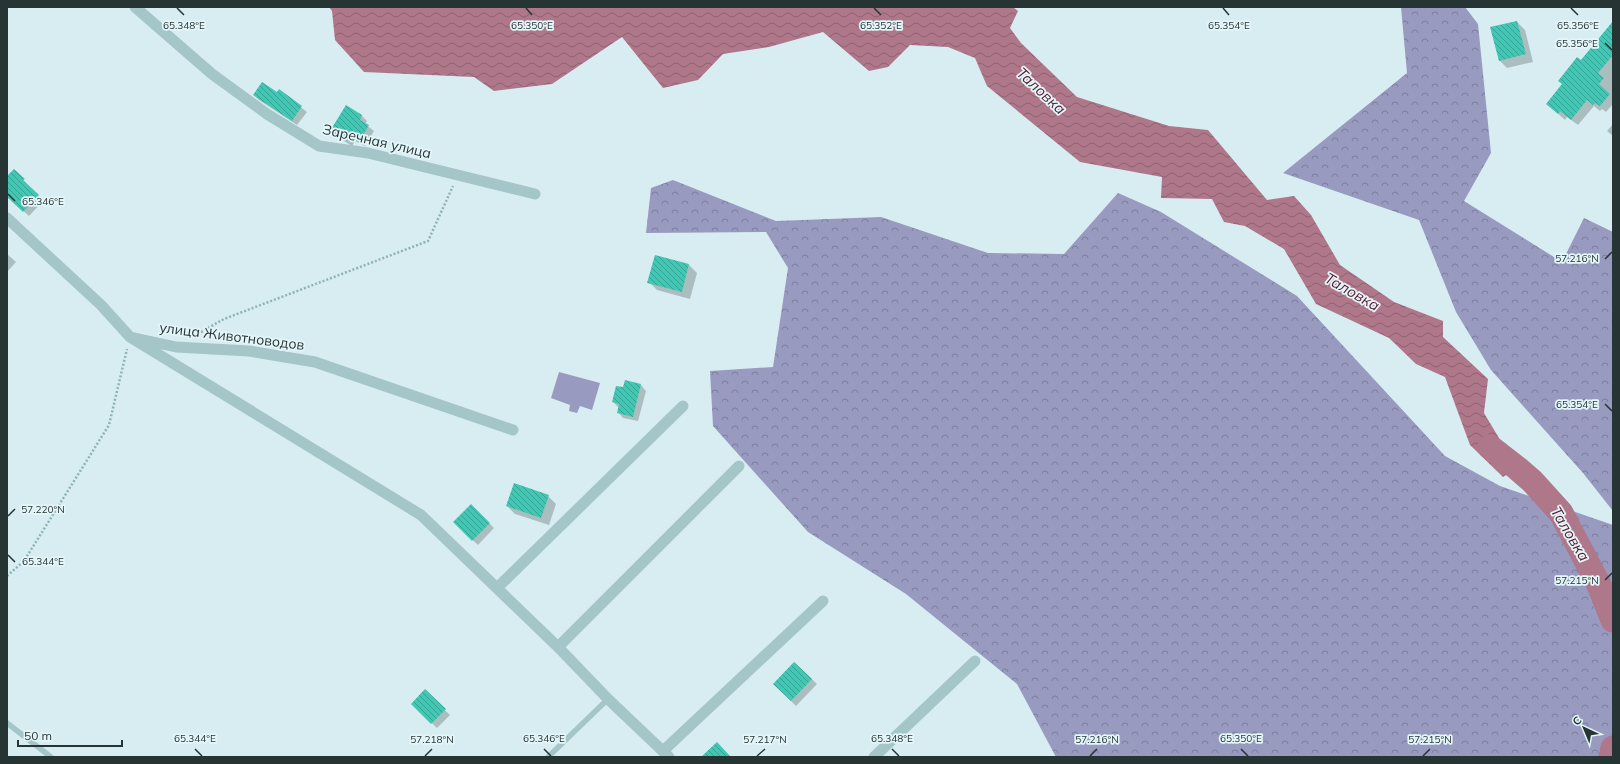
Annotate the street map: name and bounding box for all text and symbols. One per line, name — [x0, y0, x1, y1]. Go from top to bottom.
text: 65.348°E — [163, 19, 205, 32]
text: 65.350°E — [511, 19, 553, 32]
text: 65.352°E — [860, 19, 902, 32]
text: 65.354°E — [1208, 19, 1250, 32]
text: 65.356°E — [1557, 19, 1599, 32]
text: 65.356°E — [1556, 37, 1598, 50]
water label: Таловка — [1013, 63, 1070, 118]
street label: Заречная улица — [321, 120, 433, 162]
text: 65.346°E — [22, 195, 64, 208]
text: 57.216°N — [1555, 252, 1599, 265]
water label: Таловка — [1321, 268, 1383, 315]
street label: улица Животноводов — [158, 318, 306, 354]
text: 65.354°E — [1556, 398, 1598, 411]
text: 57.220°N — [21, 503, 65, 516]
water label: Таловка — [1547, 503, 1594, 564]
text: 65.344°E — [22, 555, 64, 568]
text: 57.215°N — [1555, 574, 1599, 587]
north arrow — [1564, 708, 1604, 748]
text: С — [1569, 713, 1585, 728]
scale bar — [18, 722, 122, 748]
text: 50 m — [24, 728, 52, 743]
text: 65.344°E — [174, 732, 216, 745]
text: 65.346°E — [523, 732, 565, 745]
text: 65.348°E — [871, 732, 913, 745]
text: 65.350°E — [1220, 732, 1262, 745]
text: 57.218°N — [410, 733, 454, 746]
text: 57.217°N — [743, 733, 787, 746]
text: 57.216°N — [1075, 733, 1119, 746]
text: 57.215°N — [1408, 733, 1452, 746]

